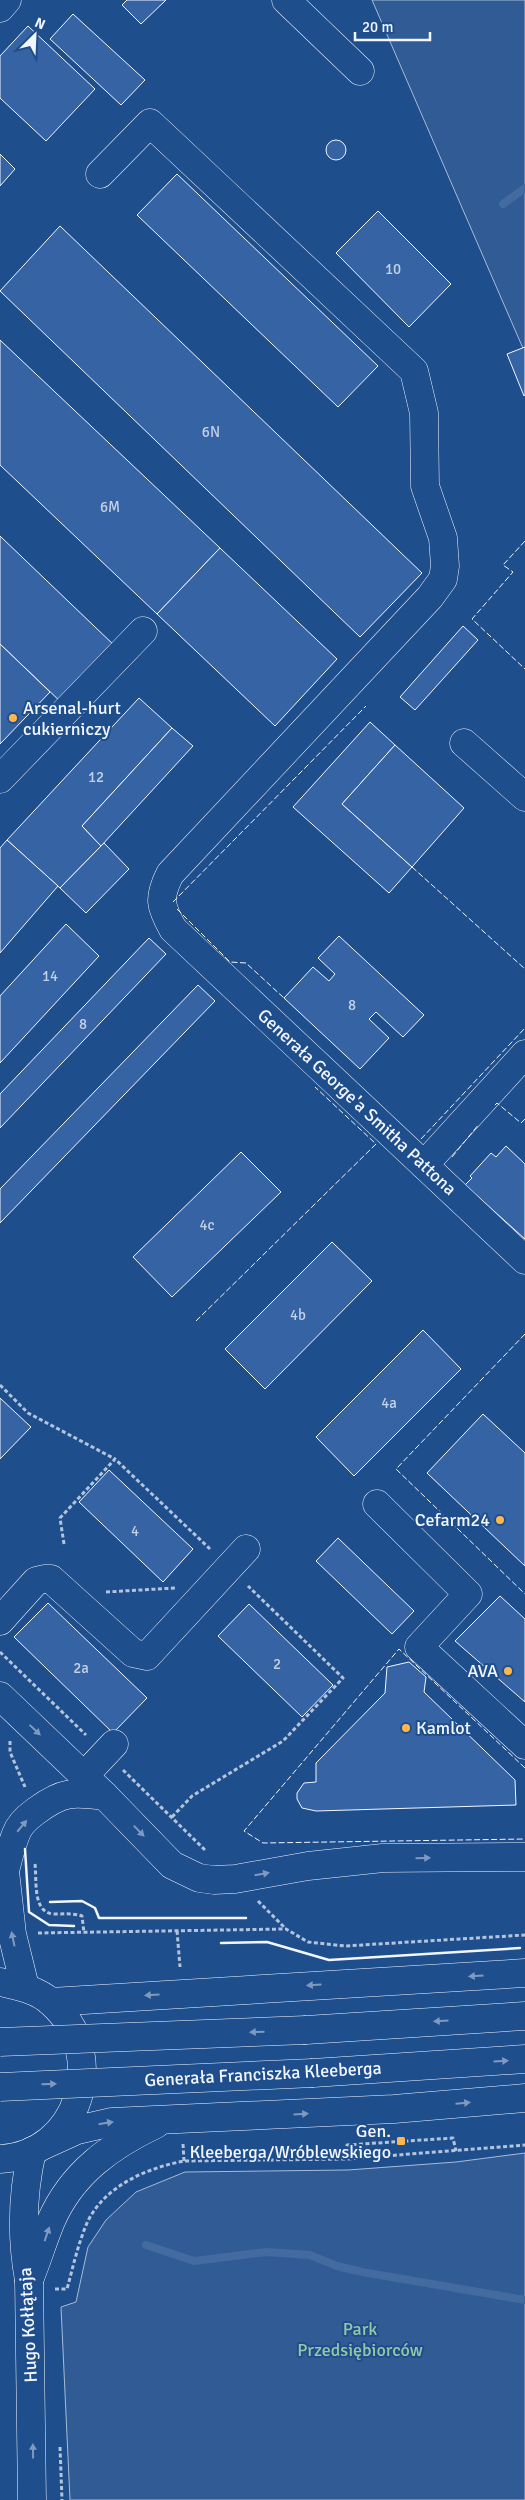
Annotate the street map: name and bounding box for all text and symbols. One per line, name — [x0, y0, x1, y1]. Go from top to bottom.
north arrow — [10, 10, 60, 60]
scale bar — [355, 10, 430, 42]
text: N — [32, 14, 48, 33]
text: 20 m — [362, 18, 393, 36]
house number: 10 — [385, 260, 401, 278]
house number: 6N — [202, 423, 220, 441]
house number: 6M — [100, 498, 120, 516]
place label: Arsenal-hurt cukierniczy — [23, 697, 121, 740]
marker: Arsenal-hurt cukierniczy — [7, 712, 19, 724]
house number: 12 — [88, 768, 104, 786]
house number: 14 — [42, 967, 58, 985]
house number: 8 — [348, 996, 356, 1014]
street label: Generała George'a Smitha Pattona — [253, 1004, 461, 1200]
house number: 8 — [79, 1015, 87, 1033]
house number: 4c — [199, 1216, 215, 1234]
house number: 4b — [290, 1306, 306, 1324]
house number: 4a — [381, 1394, 397, 1412]
place label: Cefarm24 — [415, 1509, 490, 1531]
marker: Cefarm24 — [494, 1514, 506, 1526]
house number: 4 — [131, 1522, 139, 1540]
house number: 2 — [273, 1655, 281, 1673]
house number: 2a — [73, 1659, 89, 1677]
place label: AVA — [467, 1660, 498, 1682]
marker: AVA — [502, 1665, 514, 1677]
place label: Kamlot — [416, 1717, 471, 1739]
marker: Kamlot — [400, 1722, 412, 1734]
one-way arrow — [28, 1724, 40, 1736]
one-way arrow — [16, 1820, 27, 1833]
one-way arrow — [133, 1824, 145, 1836]
one-way arrow — [416, 1854, 432, 1862]
one-way arrow — [254, 1869, 270, 1877]
one-way arrow — [9, 1932, 17, 1947]
one-way arrow — [468, 1972, 484, 1980]
one-way arrow — [306, 1982, 322, 1990]
one-way arrow — [144, 1992, 160, 2000]
one-way arrow — [433, 2017, 449, 2025]
one-way arrow — [249, 2028, 265, 2036]
street label: Generała Franciszka Kleeberga — [144, 2057, 382, 2091]
one-way arrow — [494, 2057, 510, 2065]
one-way arrow — [41, 2080, 57, 2088]
one-way arrow — [455, 2099, 471, 2107]
one-way arrow — [293, 2109, 309, 2117]
one-way arrow — [98, 2119, 114, 2127]
place label: Gen. Kleeberga/Wróblewskiego — [189, 2120, 391, 2163]
marker: Gen. Kleeberga/Wróblewskiego — [395, 2135, 407, 2147]
one-way arrow — [43, 2226, 51, 2241]
street label: Hugo Kołłątaja — [14, 2267, 42, 2383]
park label: Park Przedsiębiorców — [297, 2318, 423, 2361]
one-way arrow — [29, 2443, 37, 2459]

